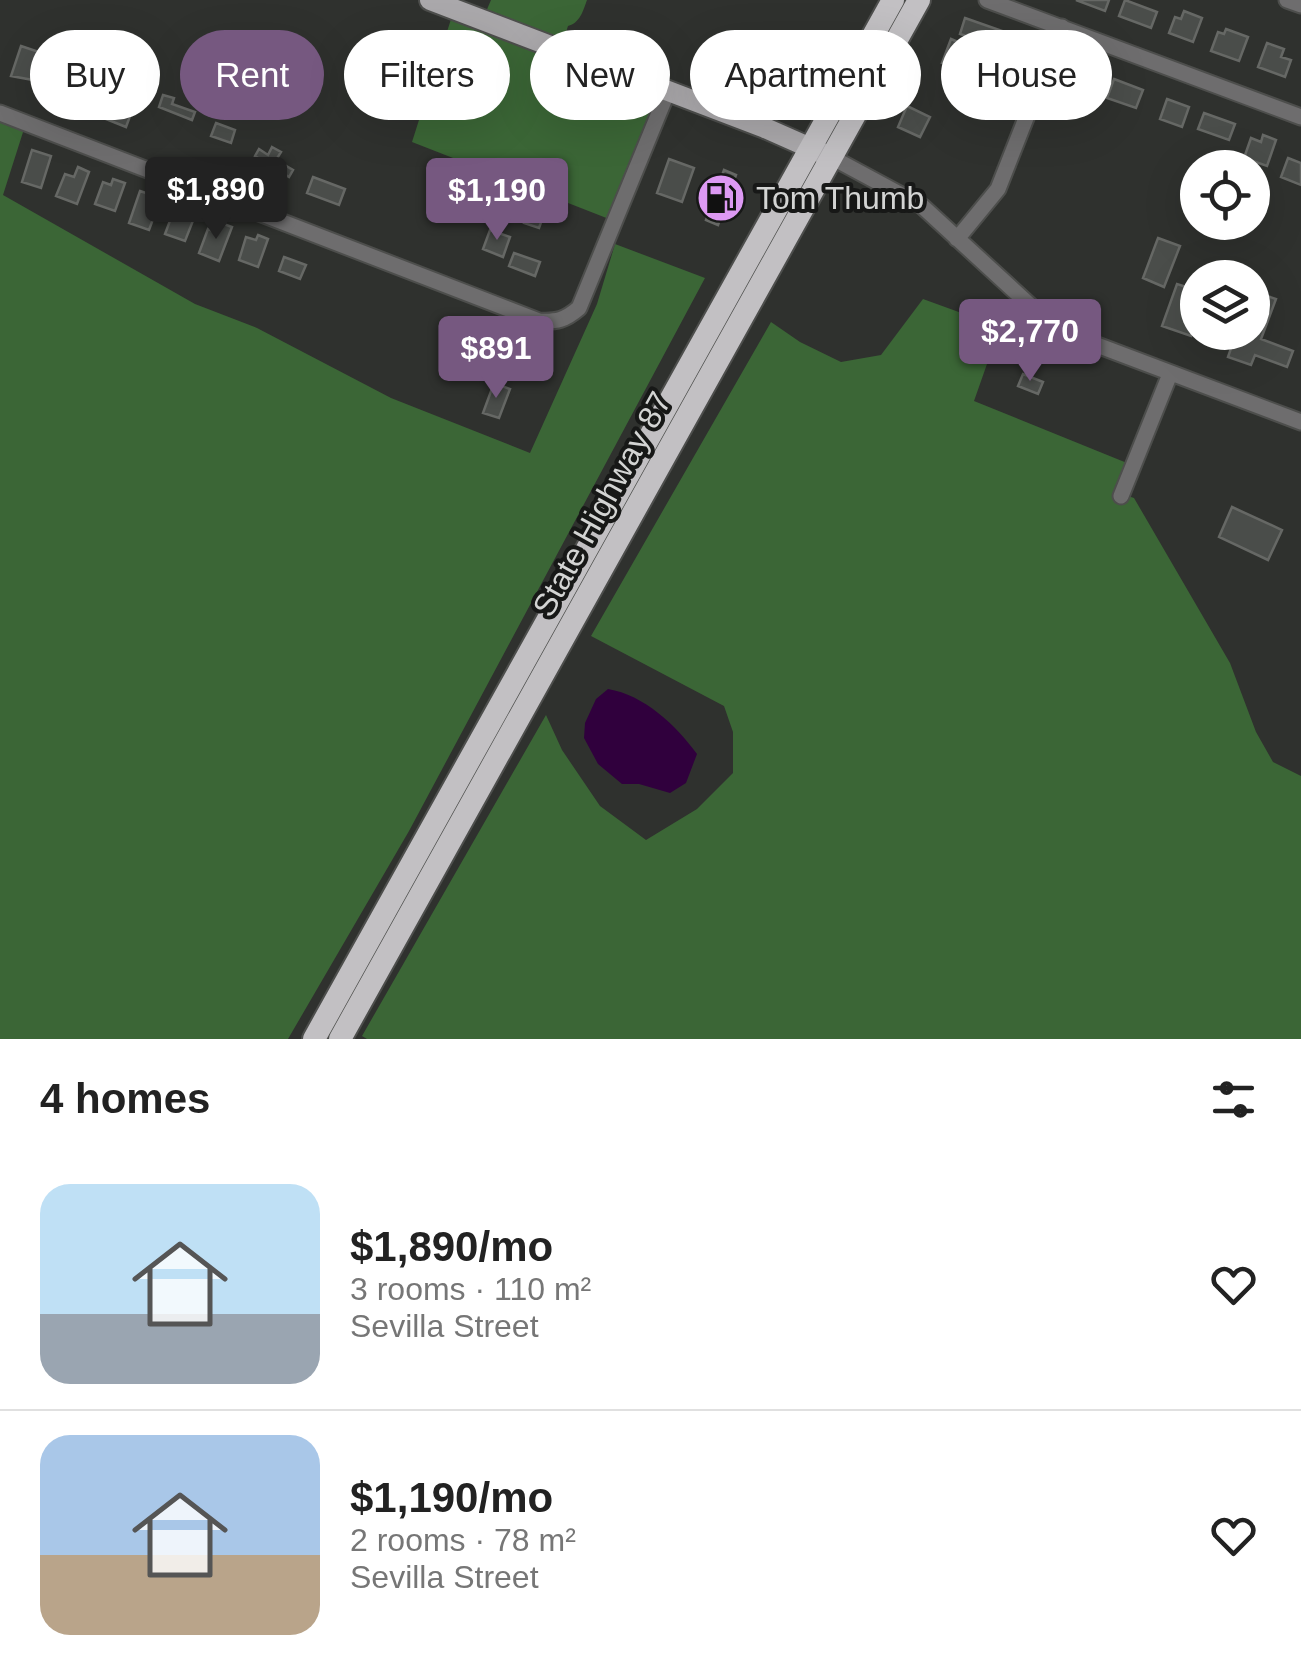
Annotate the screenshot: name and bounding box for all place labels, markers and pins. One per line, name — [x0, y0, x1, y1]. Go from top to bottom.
pin: $1,890 — [135, 157, 297, 242]
pin: $1,190 — [416, 158, 578, 243]
fuel station icon: Tom Thumb — [695, 172, 747, 224]
place label: Tom Thumb — [756, 180, 924, 216]
pin: $2,770 — [949, 299, 1111, 384]
pin: $891 — [437, 316, 555, 401]

